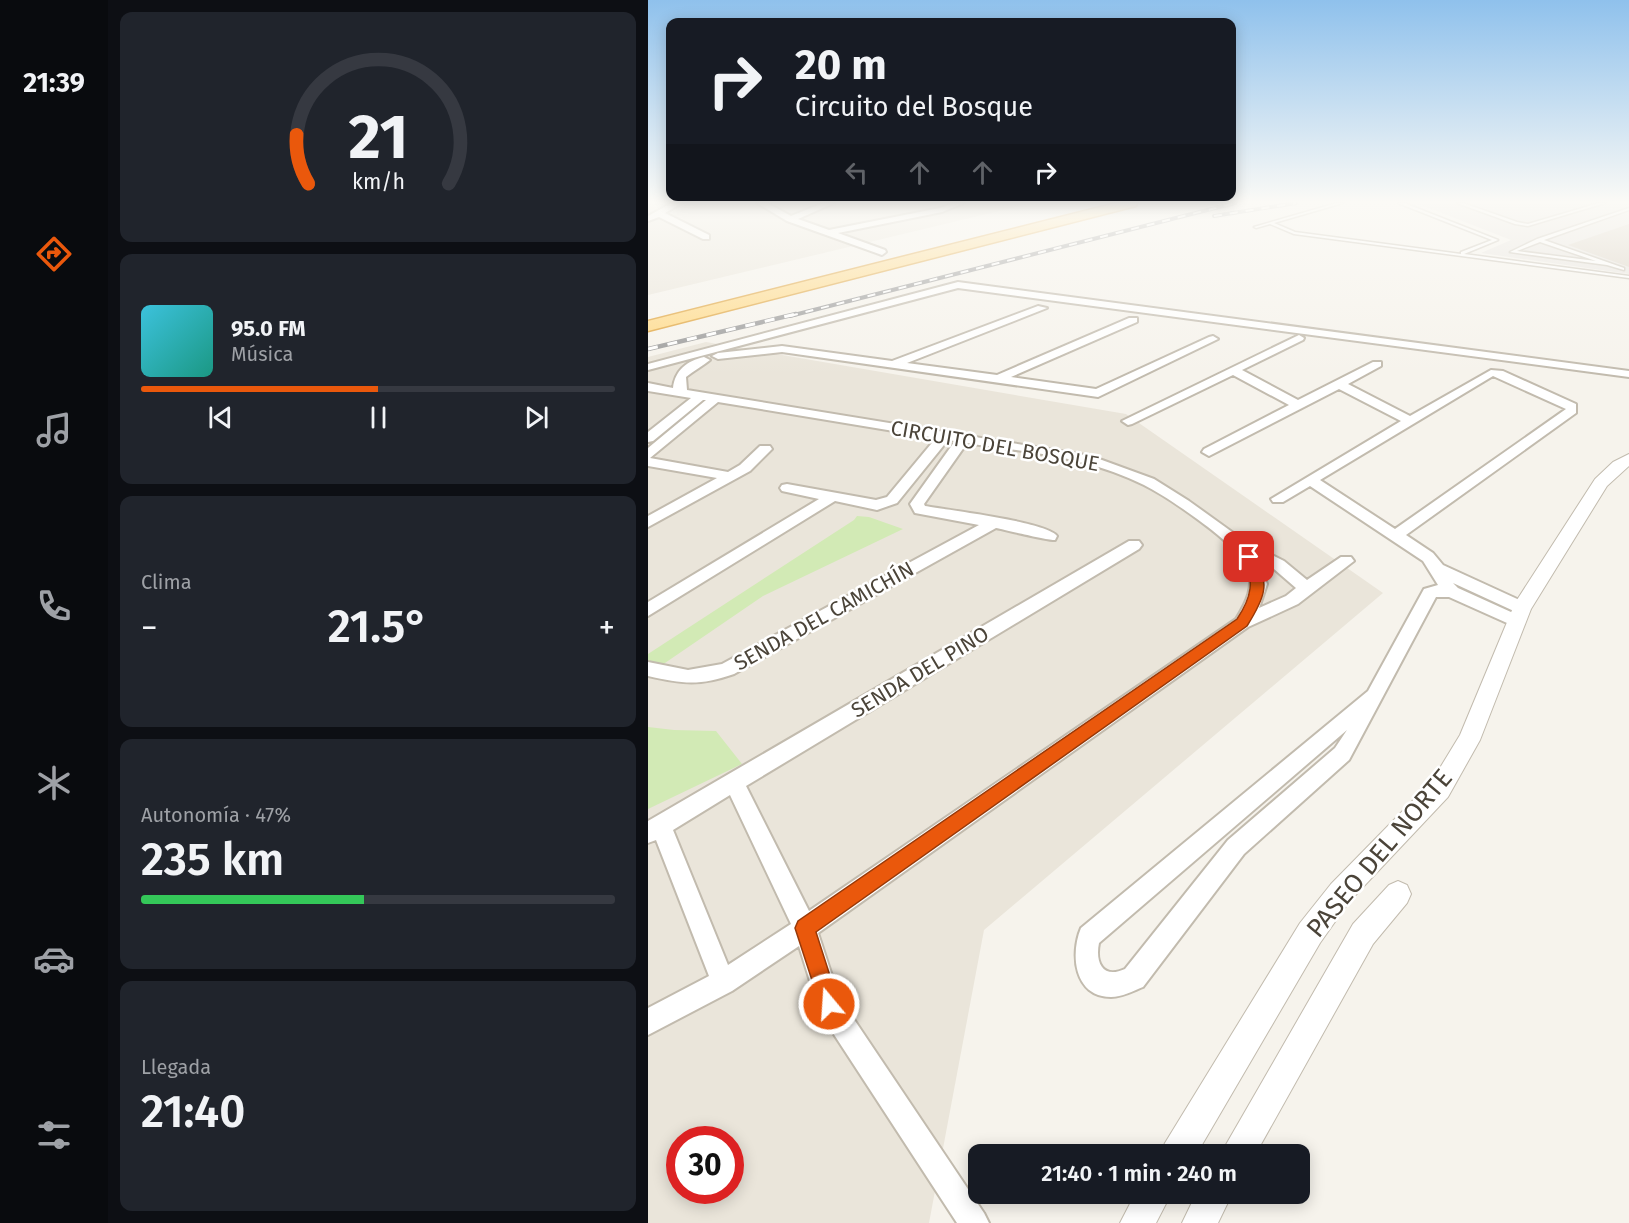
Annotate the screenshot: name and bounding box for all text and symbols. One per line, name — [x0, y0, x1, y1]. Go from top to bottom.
text: 20 m — [795, 40, 887, 90]
icon: right — [696, 42, 774, 120]
text: 21:39 — [23, 67, 85, 99]
text: Circuito del Bosque — [795, 91, 1033, 123]
text: 21 — [348, 100, 408, 175]
icon: left — [840, 156, 873, 189]
icon: ahead — [903, 156, 936, 189]
icon: ahead — [966, 156, 999, 189]
icon: right — [1029, 156, 1062, 189]
text: km/h — [351, 169, 405, 195]
icon: directions — [33, 233, 75, 275]
text: 95.0 FM — [231, 315, 306, 342]
text: Música — [231, 342, 293, 366]
icon: previous — [204, 401, 237, 434]
icon: pause — [362, 401, 395, 434]
icon: next — [520, 401, 553, 434]
icon: music — [33, 409, 75, 451]
street label: CIRCUITO DEL BOSQUE — [889, 415, 1101, 477]
pin — [1223, 531, 1274, 582]
icon: arrive — [1232, 540, 1265, 573]
street label: SENDA DEL CAMICHÍN — [730, 556, 918, 676]
text: Clima — [141, 570, 192, 594]
icon: phone — [33, 585, 75, 627]
text: 21.5° — [328, 600, 428, 654]
text: − — [141, 608, 158, 648]
text: + — [599, 608, 615, 648]
street label: SENDA DEL PINO — [846, 621, 994, 723]
icon: climate — [33, 762, 75, 804]
street label: PASEO DEL NORTE — [1300, 763, 1459, 944]
text: Autonomía · 47% — [141, 803, 291, 827]
text: 235 km — [141, 833, 284, 887]
icon: car — [33, 938, 75, 980]
position arrow — [797, 972, 861, 1036]
text: Llegada — [141, 1055, 211, 1079]
text: 21:40 — [141, 1085, 245, 1139]
icon: filters — [33, 1114, 75, 1156]
speed limit sign: 30 — [666, 1126, 744, 1204]
text: 21:40 · 1 min · 240 m — [1041, 1160, 1237, 1187]

